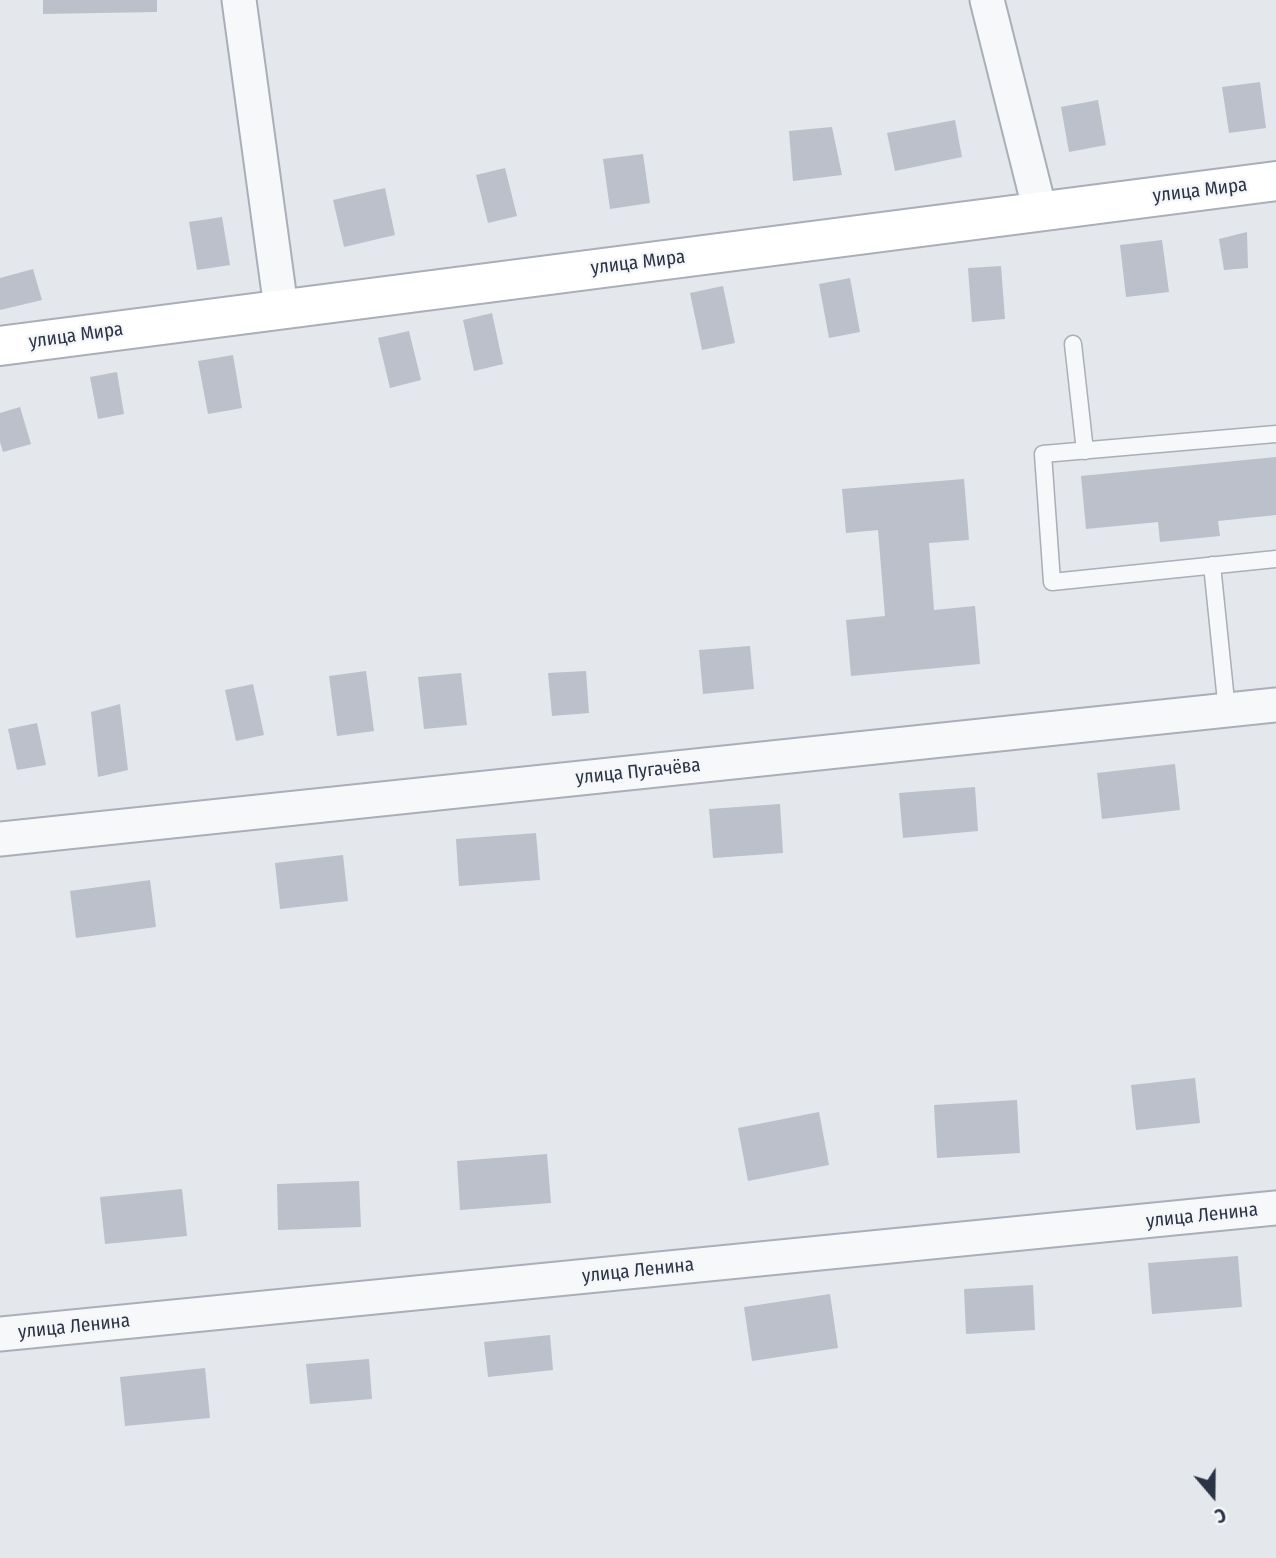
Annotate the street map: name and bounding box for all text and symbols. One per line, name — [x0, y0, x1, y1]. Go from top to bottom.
street label: улица Мира — [1151, 174, 1249, 208]
street label: улица Мира — [589, 246, 687, 280]
street label: улица Мира — [27, 318, 125, 354]
street label: улица Пугачёва — [574, 754, 702, 790]
street label: улица Ленина — [1145, 1199, 1259, 1233]
street label: улица Ленина — [581, 1254, 695, 1288]
street label: улица Ленина — [17, 1310, 131, 1344]
north arrow — [1178, 1460, 1248, 1530]
text: С — [1212, 1503, 1229, 1528]

